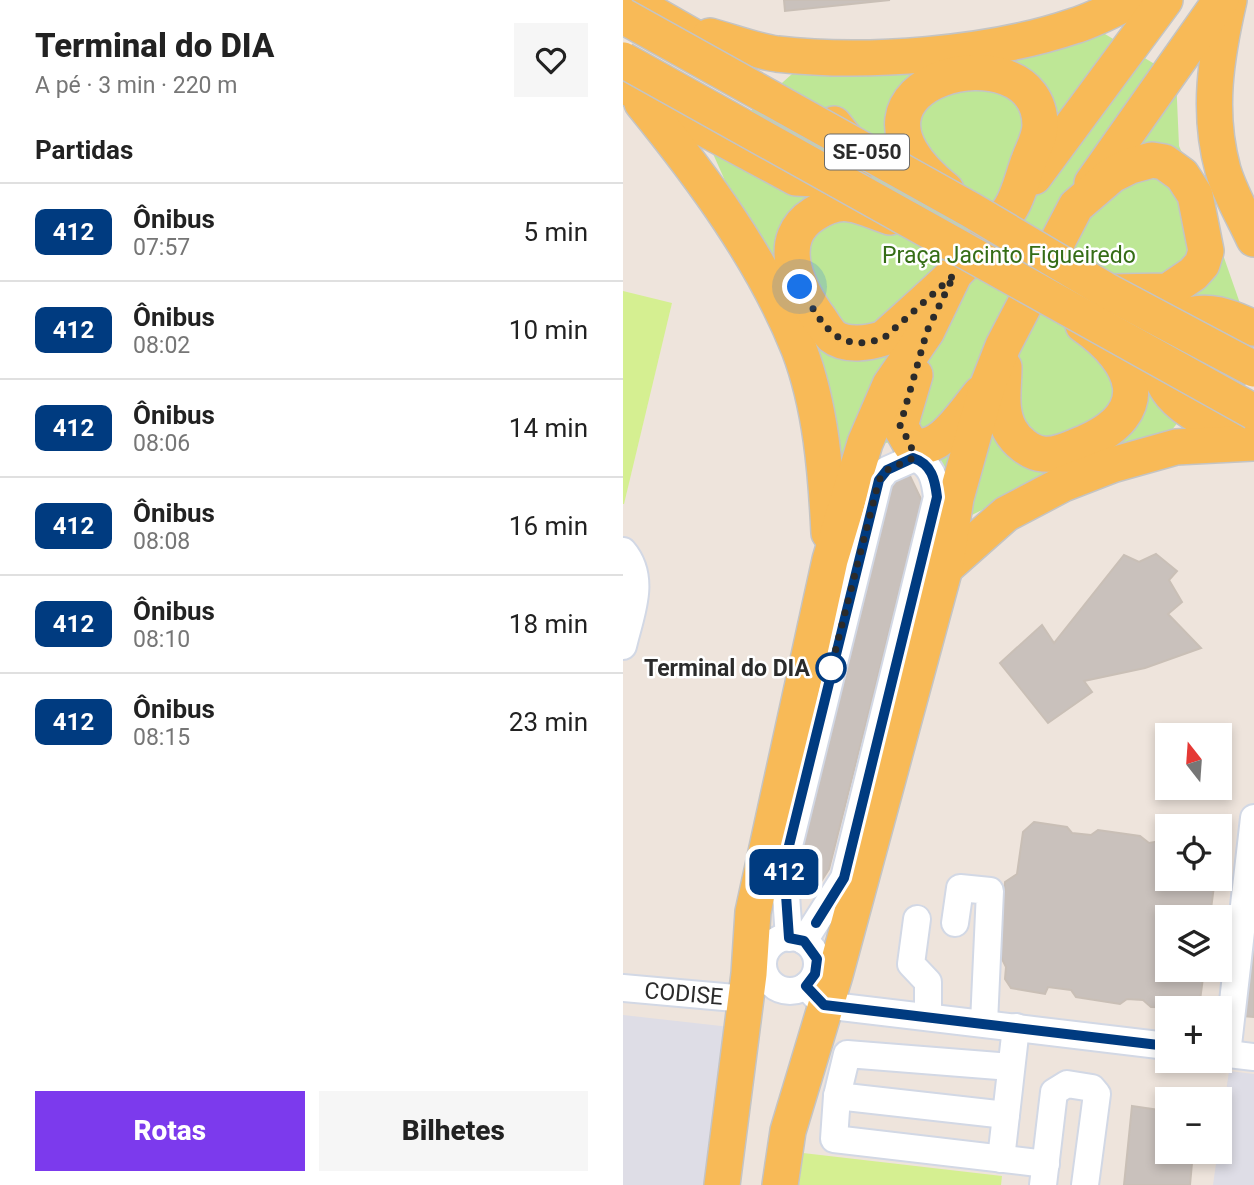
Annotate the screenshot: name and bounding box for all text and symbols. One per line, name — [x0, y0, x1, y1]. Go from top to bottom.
button: heart — [514, 23, 588, 97]
text: Terminal do DIA — [35, 26, 274, 65]
text: A pé · 3 min · 220 m — [35, 72, 237, 99]
road number: SE-050 — [825, 134, 909, 170]
text: Partidas — [35, 135, 133, 165]
text: Ônibus — [133, 204, 215, 234]
text: 5 min — [523, 217, 588, 247]
text: 412 — [53, 218, 94, 246]
text: 07:57 — [133, 234, 190, 261]
park label: Praça Jacinto Figueiredo — [882, 242, 1136, 269]
your location — [782, 269, 817, 304]
text: Ônibus — [133, 302, 215, 332]
text: 10 min — [509, 315, 588, 345]
text: 412 — [53, 316, 94, 344]
text: 08:02 — [133, 332, 190, 359]
text: Ônibus — [133, 400, 215, 430]
text: 14 min — [509, 413, 588, 443]
text: 412 — [53, 414, 94, 442]
text: 08:06 — [133, 430, 190, 457]
text: Ônibus — [133, 498, 215, 528]
text: 16 min — [509, 511, 588, 541]
text: 412 — [53, 512, 94, 540]
text: 08:08 — [133, 528, 190, 555]
text: Ônibus — [133, 596, 215, 626]
text: 18 min — [509, 609, 588, 639]
text: 412 — [53, 610, 94, 638]
text: 08:10 — [133, 626, 190, 653]
marker: Terminal do DIA — [816, 653, 846, 683]
place label: Terminal do DIA — [644, 655, 811, 682]
text: Ônibus — [133, 694, 215, 724]
text: 23 min — [509, 707, 588, 737]
text: 412 — [53, 708, 94, 736]
north arrow — [1155, 723, 1232, 800]
map controls — [1155, 723, 1232, 1164]
text: 08:15 — [133, 724, 190, 751]
button: locate — [1155, 814, 1232, 891]
line badge: 412 — [744, 849, 824, 895]
text: 412 — [763, 858, 805, 886]
button: layers — [1155, 905, 1232, 982]
street label: CODISE — [643, 977, 724, 1011]
button: + — [1155, 996, 1232, 1073]
button: − — [1155, 1087, 1232, 1164]
button: Rotas — [35, 1091, 305, 1171]
button: Bilhetes — [319, 1091, 588, 1171]

